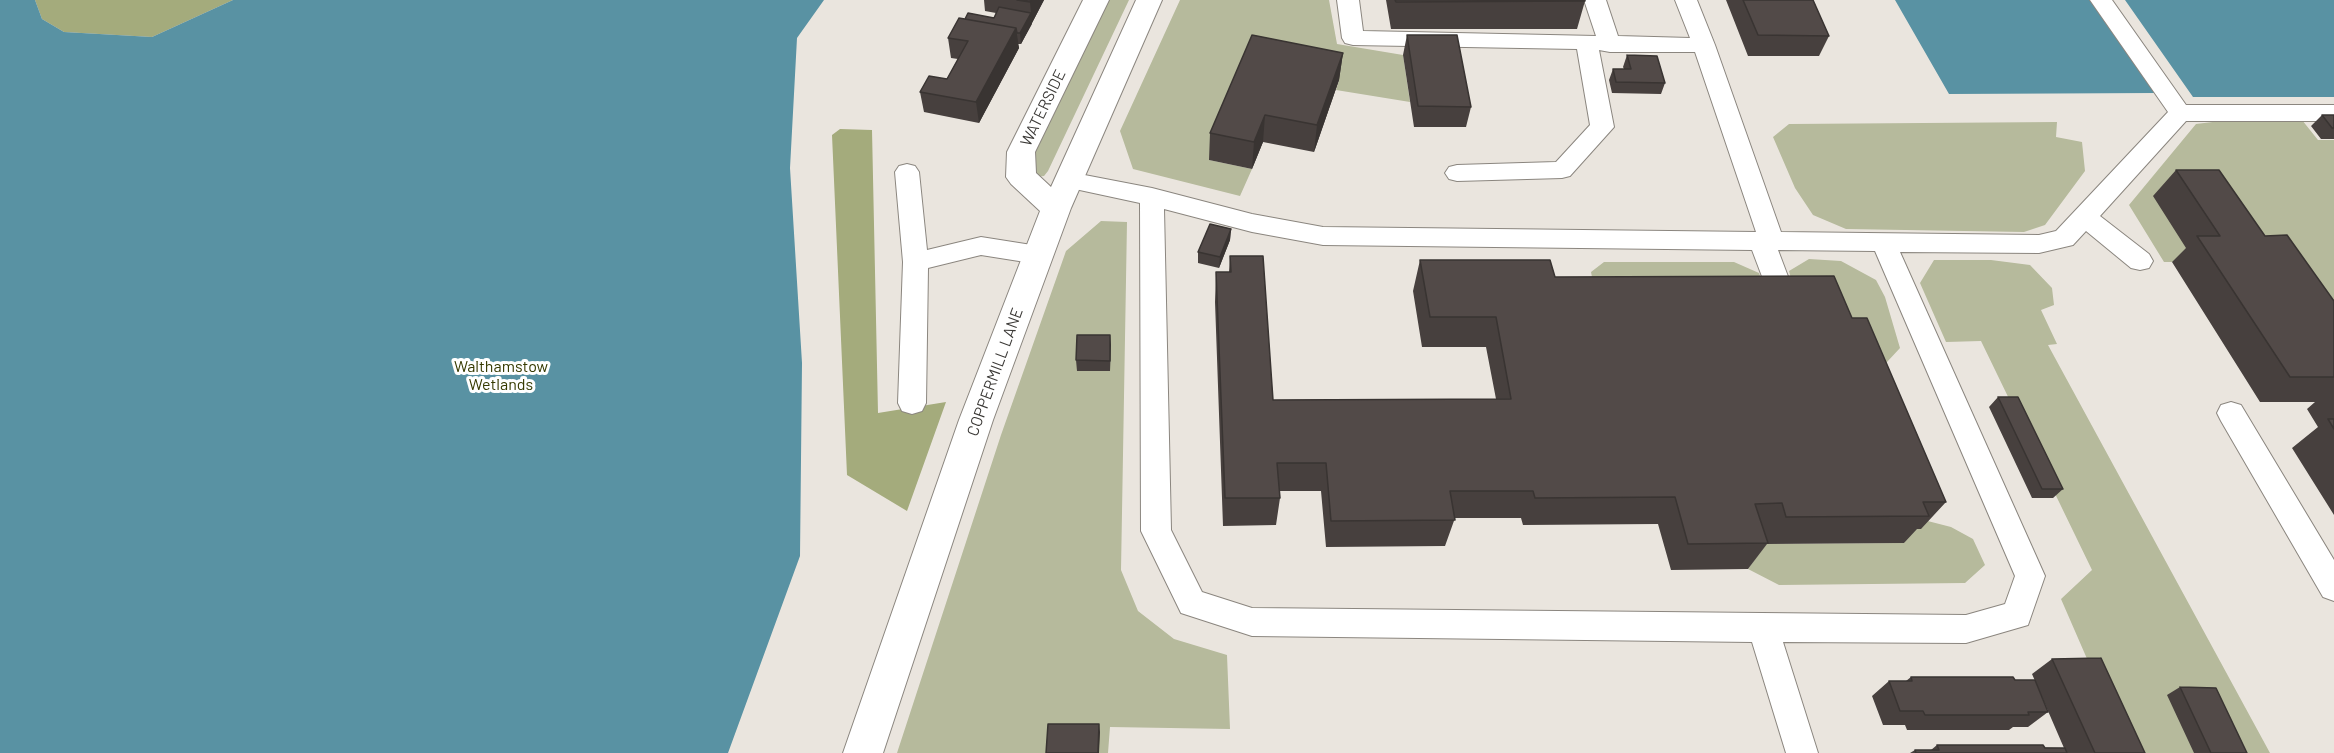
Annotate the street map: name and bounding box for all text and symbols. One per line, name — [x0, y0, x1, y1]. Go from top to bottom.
street label: WATERSIDE — [1016, 67, 1070, 149]
street label: COPPERMILL LANE — [963, 305, 1027, 439]
park label: Walthamstow Wetlands — [454, 357, 548, 395]

